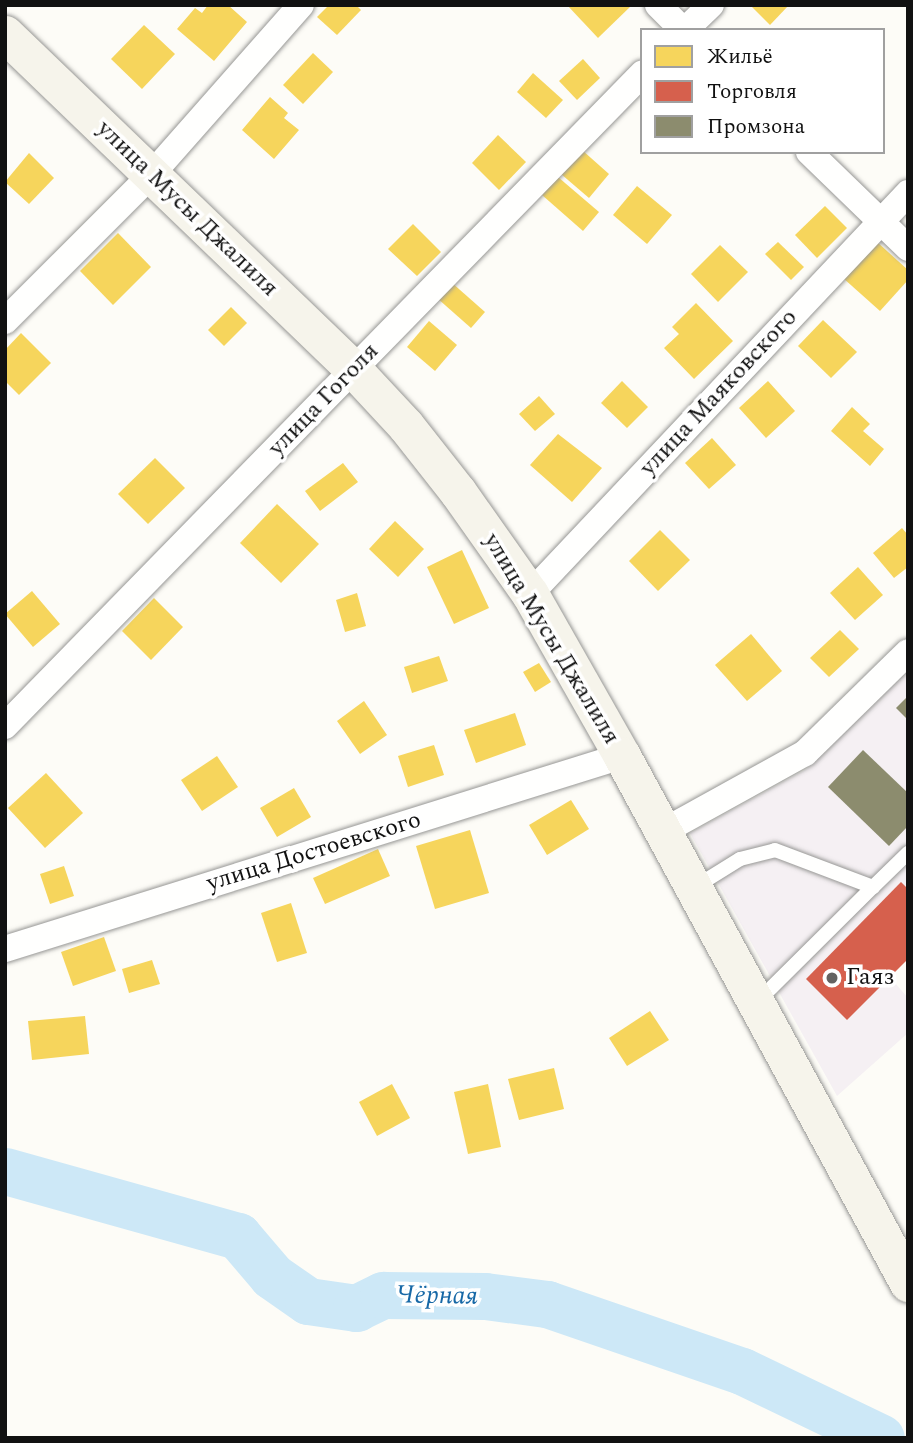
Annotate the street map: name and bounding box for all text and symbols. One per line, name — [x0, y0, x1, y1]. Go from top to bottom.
legend — [640, 28, 885, 154]
text: Жильё — [707, 41, 773, 73]
text: Торговля — [707, 76, 797, 108]
text: Промзона — [707, 111, 805, 143]
street label: улица Мусы Джалиля — [90, 115, 284, 303]
street label: улица Маяковского — [634, 304, 804, 482]
street label: улица Гоголя — [263, 337, 385, 463]
street label: улица Мусы Джалиля — [477, 528, 625, 750]
street label: улица Достоевского — [203, 806, 425, 898]
place label: Гаяз — [846, 964, 894, 992]
marker: Гаяз — [824, 970, 840, 986]
water label: Чёрная — [396, 1280, 478, 1312]

